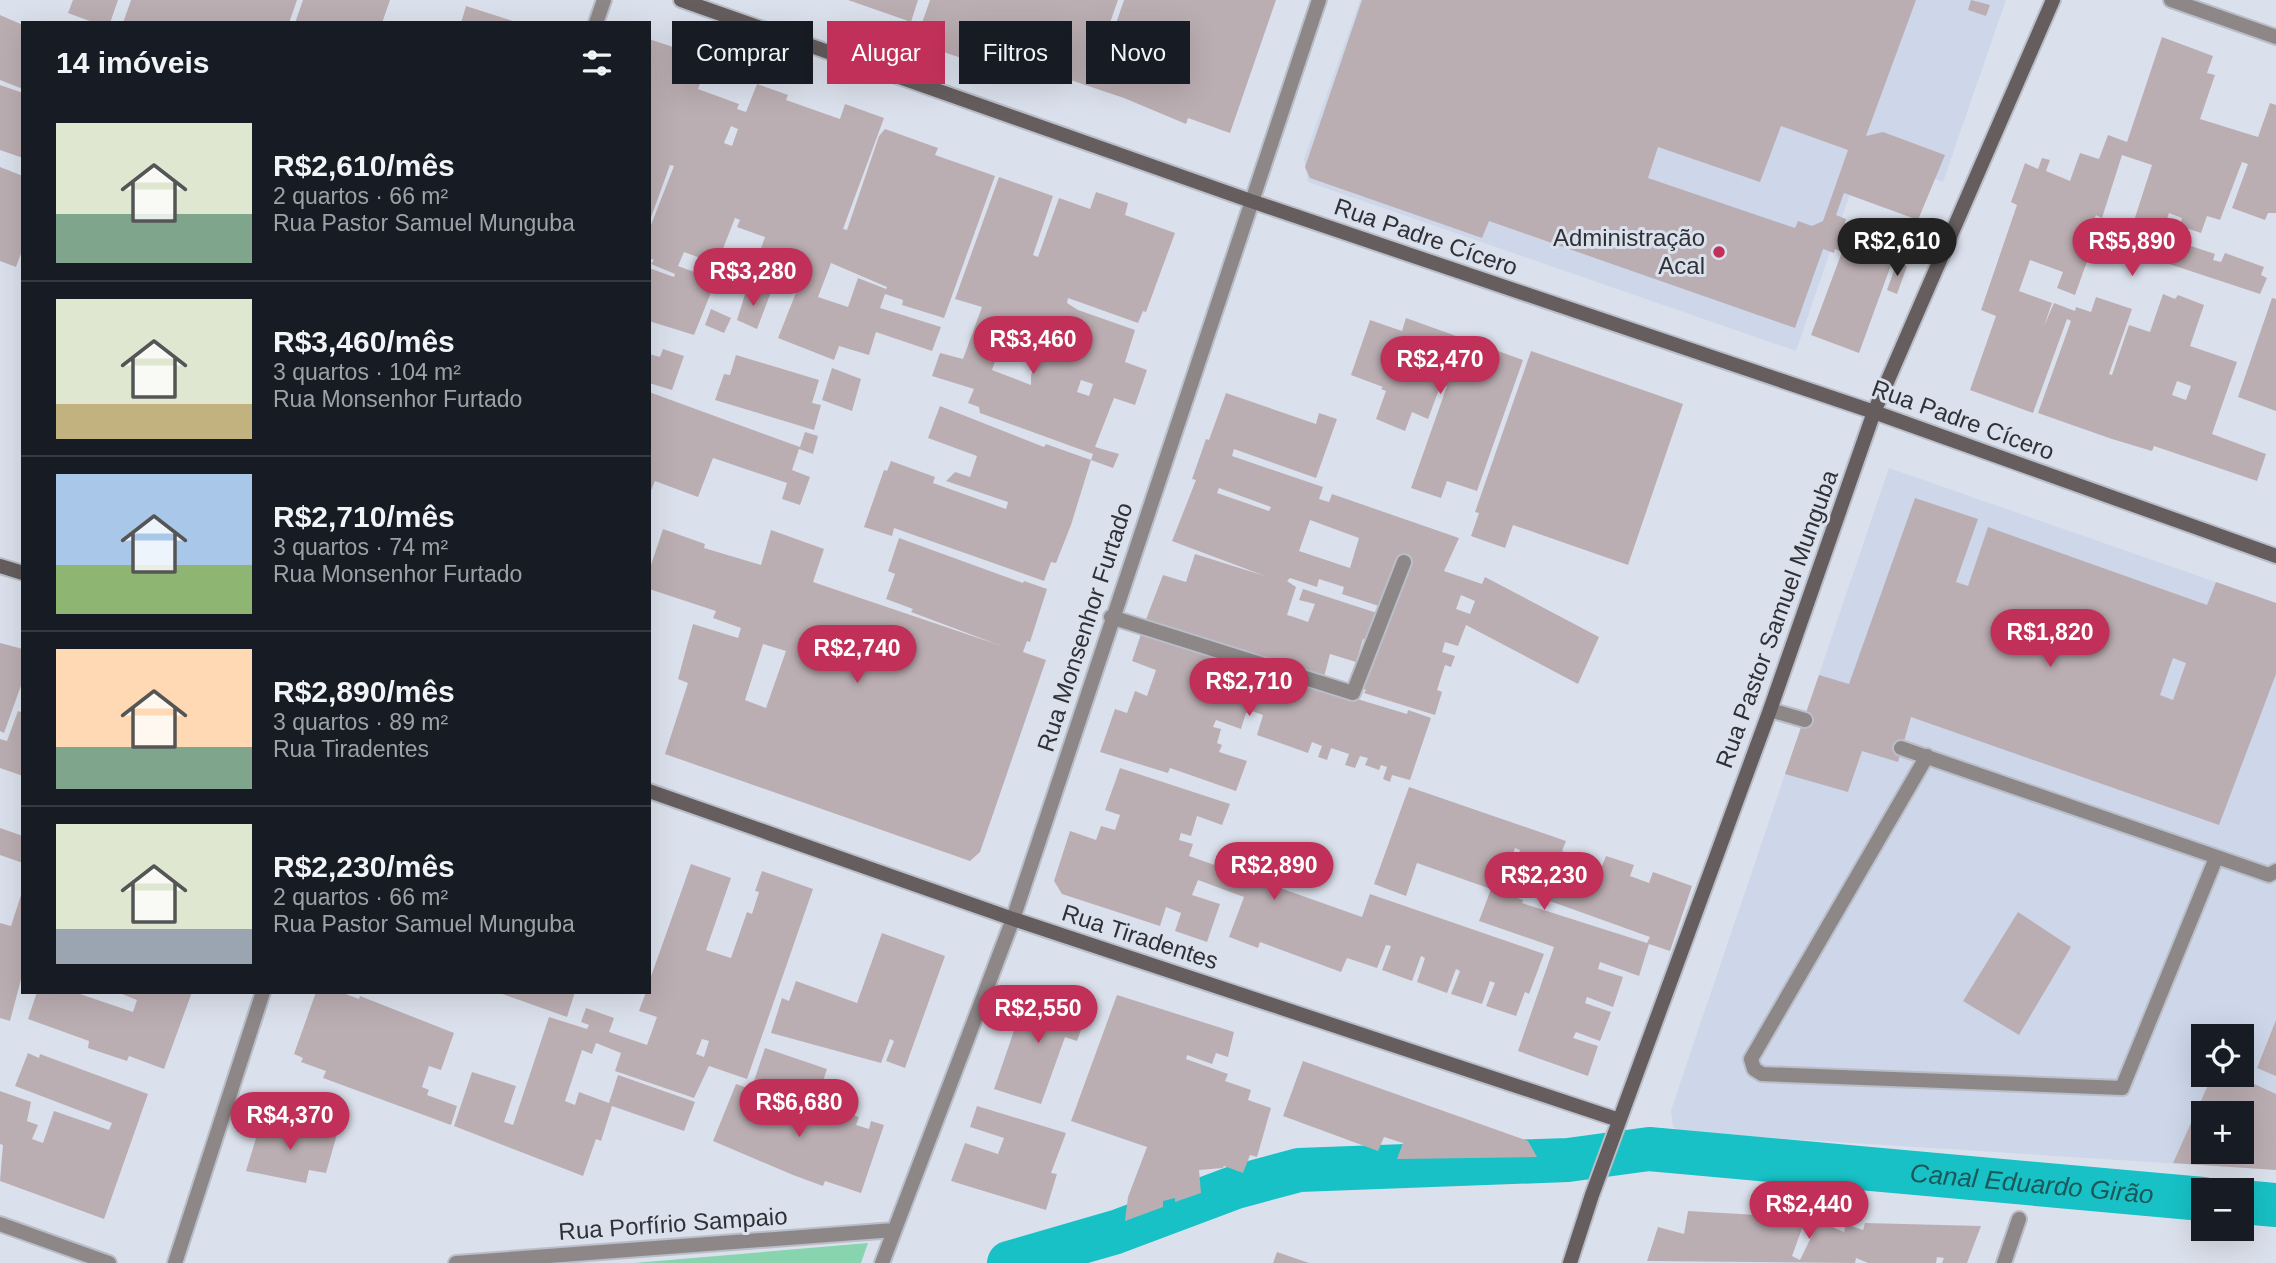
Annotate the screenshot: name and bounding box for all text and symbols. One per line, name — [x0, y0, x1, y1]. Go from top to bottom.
chip: Comprar — [672, 21, 813, 84]
chip: Alugar — [827, 21, 945, 84]
chip: Filtros — [959, 21, 1072, 84]
chip: Novo — [1086, 21, 1190, 84]
icon: filters — [578, 44, 616, 82]
text: 14 imóveis — [56, 46, 209, 79]
text: R$2,610/mês — [273, 149, 455, 182]
icon: home — [112, 151, 196, 235]
text: 2 quartos · 66 m² — [273, 183, 448, 209]
street label: Rua Padre Cícero — [1331, 192, 1521, 281]
text: Rua Pastor Samuel Munguba — [273, 210, 575, 236]
pin: R$2,610 — [1832, 218, 1962, 278]
pin: R$5,890 — [2067, 218, 2197, 278]
place label: Administração Acal — [1553, 224, 1705, 279]
text: R$2,610 — [1854, 228, 1940, 254]
text: R$5,890 — [2089, 228, 2175, 254]
marker: Administração Acal — [1711, 244, 1727, 260]
pin: R$3,280 — [688, 248, 818, 308]
text: R$3,280 — [710, 258, 796, 284]
pin: R$3,460 — [968, 316, 1098, 376]
text: R$3,460/mês — [273, 325, 455, 358]
text: R$3,460 — [990, 326, 1076, 352]
icon: home — [112, 327, 196, 411]
pin: R$2,470 — [1375, 336, 1505, 396]
text: R$2,470 — [1397, 346, 1483, 372]
text: 3 quartos · 104 m² — [273, 359, 461, 385]
street label: Rua Padre Cícero — [1868, 374, 2058, 465]
text: Rua Monsenhor Furtado — [273, 386, 522, 412]
street label: Rua Pastor Samuel Munguba — [1710, 466, 1843, 771]
street label: Rua Monsenhor Furtado — [1031, 499, 1138, 755]
text: R$2,710/mês — [273, 500, 455, 533]
icon: home — [112, 502, 196, 586]
text: 3 quartos · 74 m² — [273, 534, 448, 560]
text: Rua Monsenhor Furtado — [273, 561, 522, 587]
pin: R$1,820 — [1985, 610, 2115, 669]
text: R$1,820 — [2007, 619, 2093, 645]
pin: R$2,740 — [792, 626, 922, 685]
text: R$2,740 — [814, 635, 900, 661]
pin: R$2,710 — [1184, 658, 1314, 718]
text: R$2,710 — [1206, 668, 1292, 694]
text: R$2,890/mês — [273, 675, 455, 708]
icon: home — [112, 677, 196, 761]
text: 3 quartos · 89 m² — [273, 709, 448, 735]
text: Rua Tiradentes — [273, 736, 429, 762]
pin: R$2,890 — [1209, 842, 1339, 902]
text: R$2,230/mês — [273, 850, 455, 883]
icon: home — [112, 852, 196, 936]
text: R$2,890 — [1231, 852, 1317, 878]
pin: R$2,230 — [1479, 852, 1609, 912]
text: R$2,230 — [1501, 862, 1587, 888]
text: 2 quartos · 66 m² — [273, 884, 448, 910]
street label: Rua Tiradentes — [1059, 899, 1222, 975]
text: Rua Pastor Samuel Munguba — [273, 911, 575, 937]
pin: R$2,550 — [973, 986, 1103, 1045]
text: R$2,550 — [995, 995, 1081, 1021]
map controls — [2191, 1024, 2254, 1241]
button: locate — [2191, 1024, 2254, 1087]
pin: R$6,680 — [734, 1080, 864, 1139]
text: R$6,680 — [756, 1089, 842, 1115]
pin: R$4,370 — [225, 1092, 355, 1152]
button: + — [2191, 1101, 2254, 1164]
text: R$4,370 — [247, 1102, 333, 1128]
water label: Canal Eduardo Girão — [1909, 1158, 2155, 1209]
button: − — [2191, 1178, 2254, 1241]
pin: R$2,440 — [1744, 1182, 1874, 1241]
text: R$2,440 — [1766, 1191, 1852, 1217]
street label: Rua Porfírio Sampaio — [558, 1202, 788, 1245]

